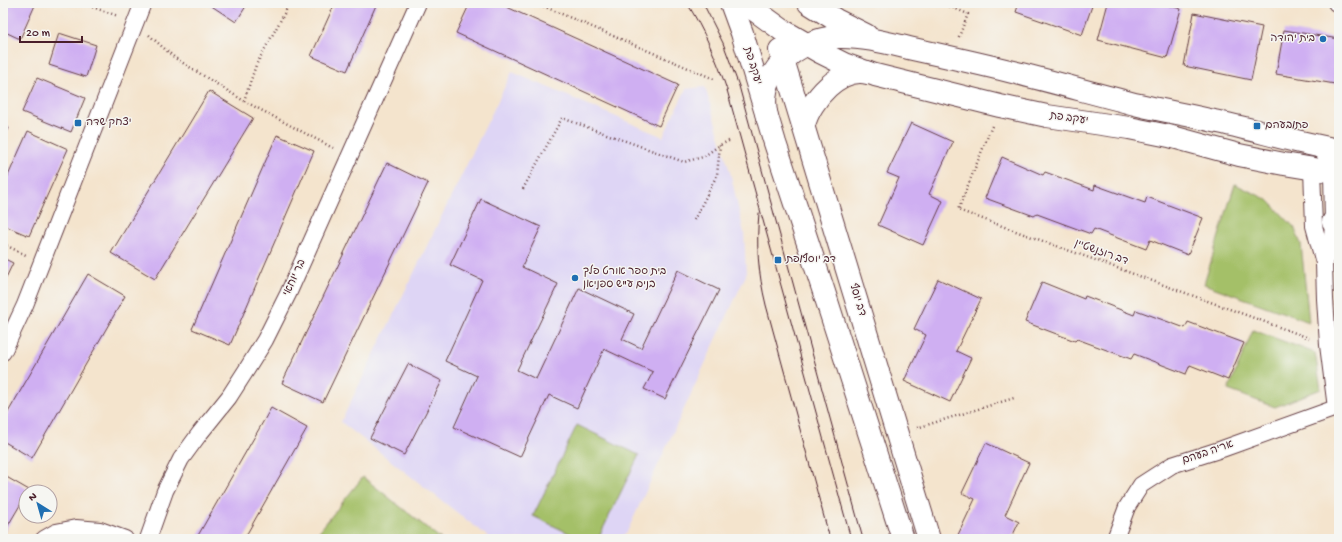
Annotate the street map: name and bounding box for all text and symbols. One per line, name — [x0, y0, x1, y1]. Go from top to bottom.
scale bar — [20, 18, 82, 44]
text: 20 m — [26, 27, 51, 41]
place label: בית יהודה — [1270, 33, 1315, 45]
marker: בית יהודה — [1318, 34, 1328, 44]
street label: יעקב פת — [740, 45, 763, 86]
street label: יעקב פת — [1048, 110, 1089, 128]
place label: יצחק שדה — [86, 117, 131, 129]
marker: יצחק שדה — [73, 118, 83, 128]
place label: פת/בעהם — [1265, 120, 1309, 132]
marker: פת/בעהם — [1252, 121, 1262, 131]
street label: דב רוזנשטיין — [1073, 237, 1130, 268]
place label: דב יוסף/פת — [785, 253, 836, 266]
marker: דב יוסף/פת — [773, 255, 783, 265]
street label: בר יוחאי — [281, 258, 309, 298]
place label: בית ספר אורט פלך בנים ע"ש ספניאן — [583, 264, 666, 291]
marker: בית ספר אורט פלך בנים ע"ש ספניאן — [570, 273, 580, 283]
street label: דב יוסף — [846, 282, 869, 318]
street label: אריה בעהם — [1181, 439, 1235, 467]
north arrow — [18, 484, 58, 524]
text: N — [27, 491, 40, 505]

